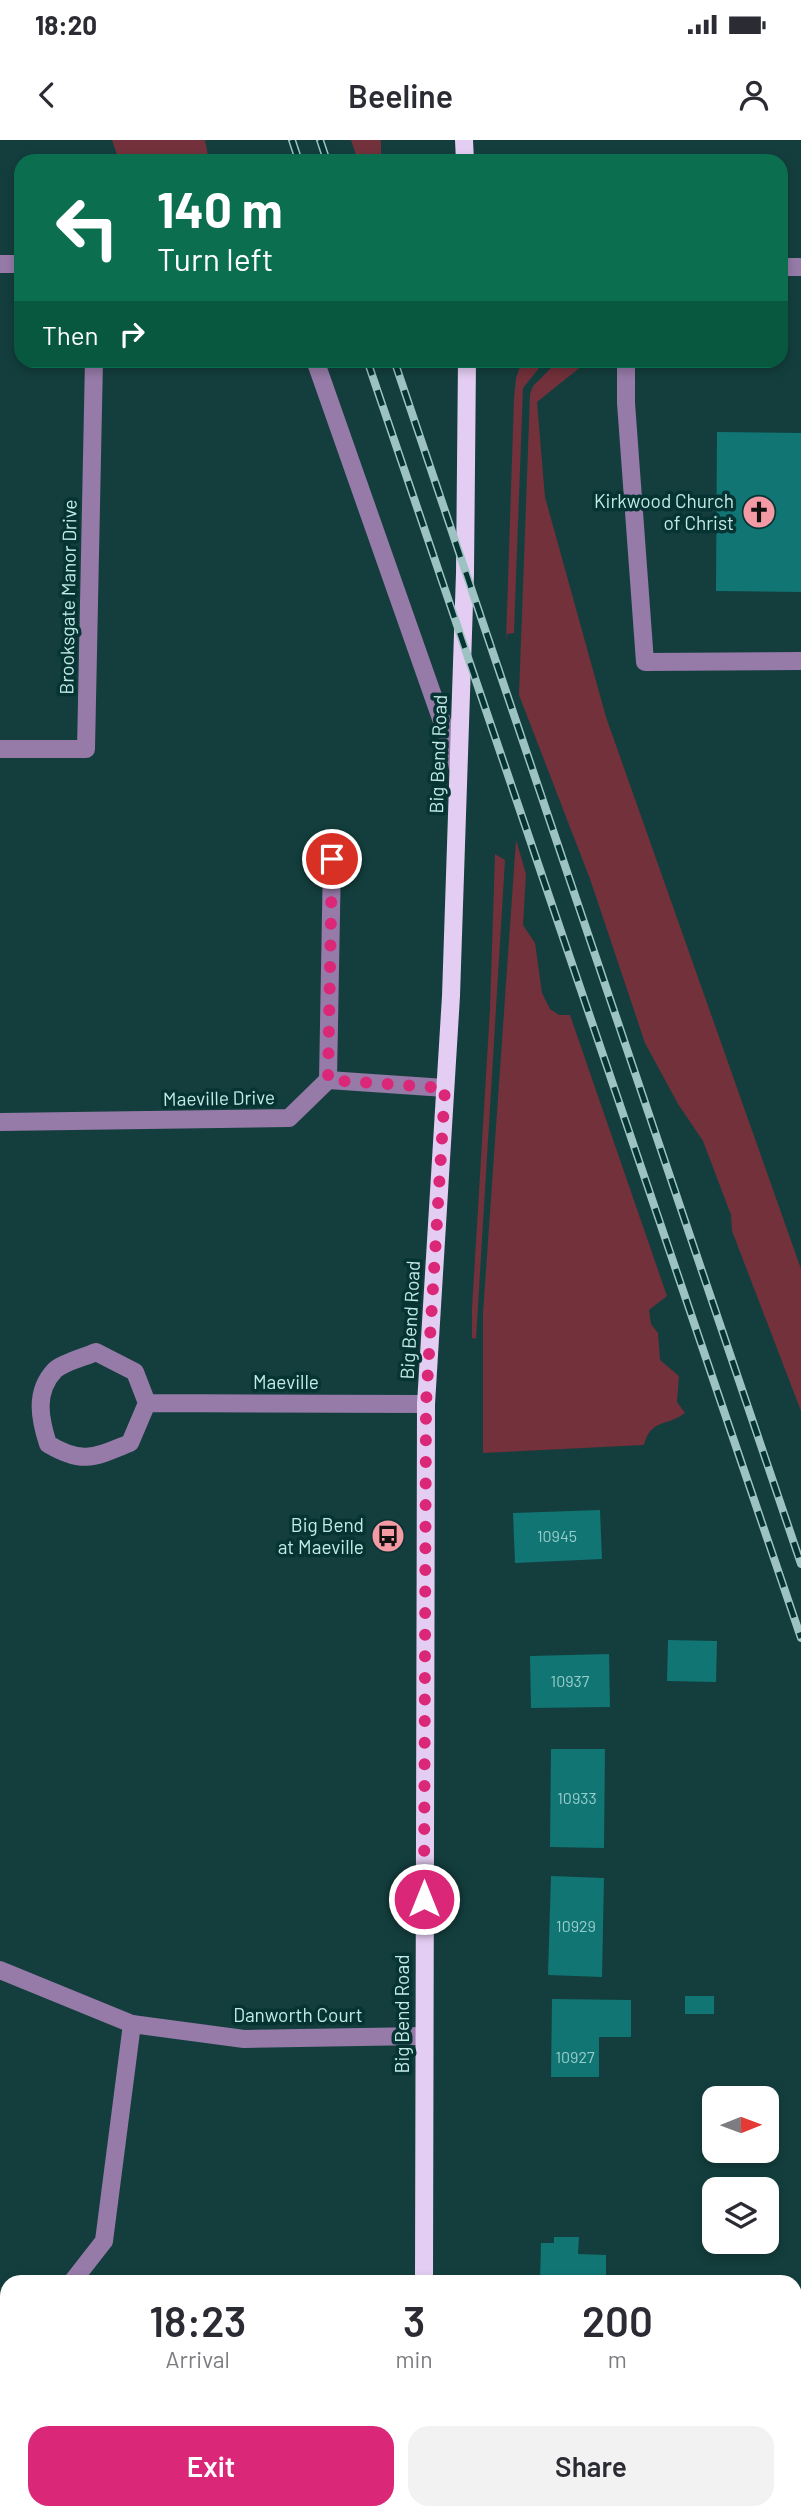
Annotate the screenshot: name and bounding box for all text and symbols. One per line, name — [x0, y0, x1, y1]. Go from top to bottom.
text: 18:20 — [35, 9, 97, 40]
icon: back — [28, 76, 66, 114]
text: Beeline — [348, 76, 453, 114]
icon: person — [735, 76, 773, 114]
text: 140 m — [157, 179, 283, 238]
icon: left — [42, 182, 133, 273]
text: Turn left — [157, 239, 274, 277]
icon: right — [113, 315, 151, 353]
text: Then — [42, 319, 99, 350]
place label: Kirkwood Church of Christ — [594, 489, 734, 534]
church icon: Kirkwood Church of Christ — [740, 493, 778, 531]
street label: Brooksgate Manor Drive — [54, 499, 81, 695]
street label: Big Bend Road — [424, 694, 451, 814]
pin — [302, 829, 362, 889]
icon: arrive — [313, 840, 351, 878]
street label: Maeville Drive — [163, 1085, 275, 1110]
street label: Big Bend Road — [395, 1260, 424, 1380]
street label: Maeville — [253, 1370, 319, 1393]
place label: Big Bend at Maeville — [278, 1513, 364, 1558]
bus stop icon: Big Bend at Maeville — [369, 1517, 407, 1555]
house number: 10945 — [537, 1526, 577, 1545]
house number: 10937 — [551, 1671, 590, 1690]
house number: 10933 — [557, 1788, 597, 1807]
position arrow — [387, 1862, 461, 1936]
house number: 10929 — [556, 1916, 596, 1935]
street label: Big Bend Road — [390, 1954, 413, 2074]
street label: Danworth Court — [233, 2003, 363, 2026]
house number: 10927 — [555, 2047, 595, 2066]
north arrow — [702, 2086, 779, 2163]
map controls — [702, 2086, 779, 2254]
button: layers — [702, 2177, 779, 2254]
text: 18:23 — [149, 2295, 246, 2345]
text: 3 — [403, 2295, 425, 2345]
text: 200 — [582, 2295, 653, 2345]
text: Arrival — [166, 2345, 230, 2373]
text: min — [395, 2345, 433, 2373]
text: m — [608, 2345, 627, 2373]
button: Exit — [28, 2426, 394, 2506]
button: Share — [408, 2426, 774, 2506]

